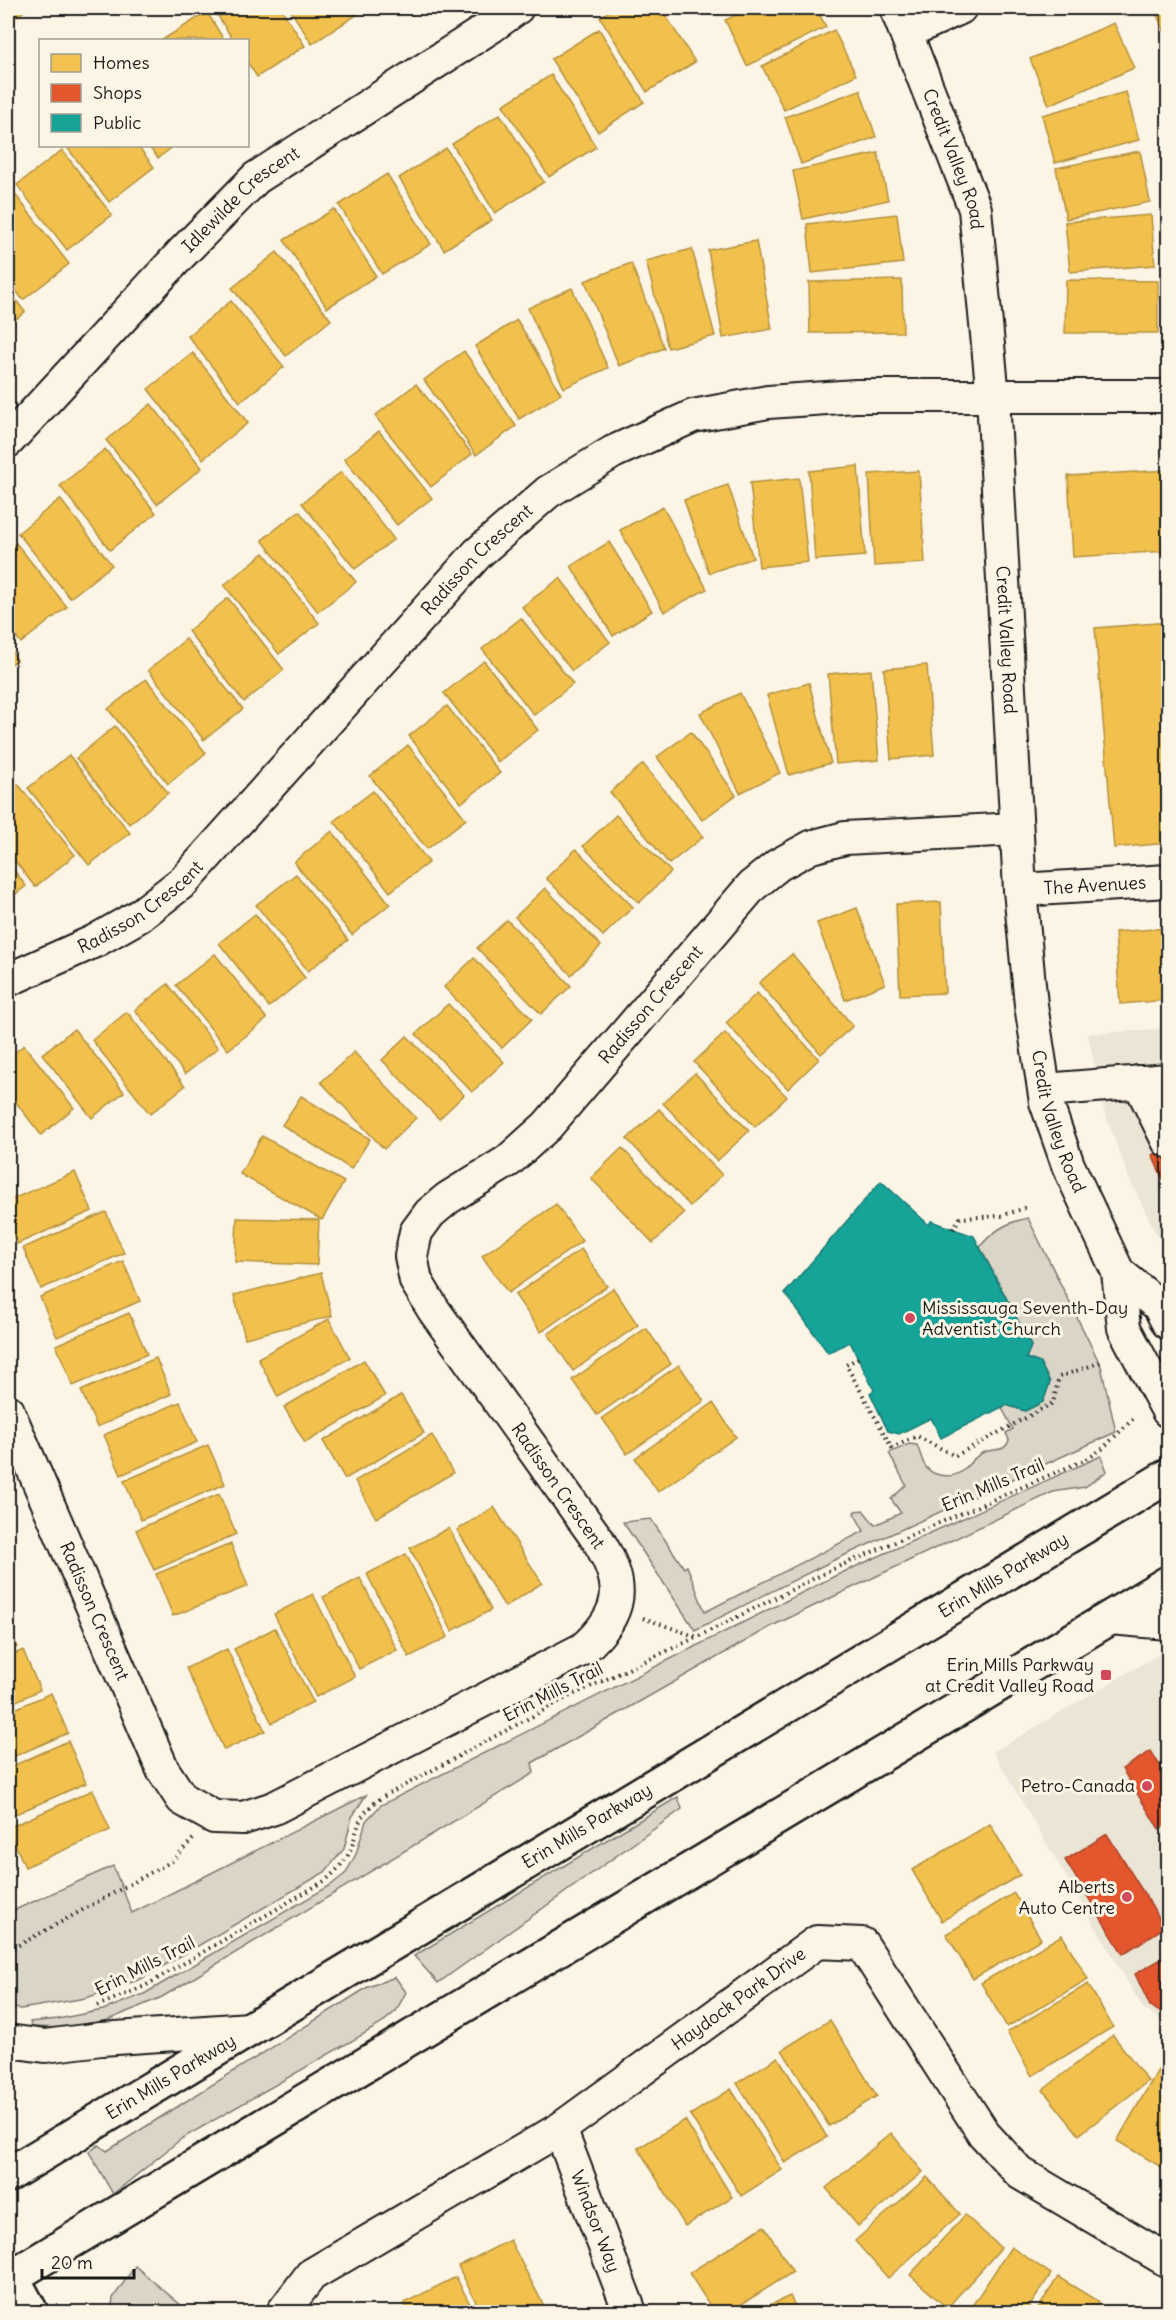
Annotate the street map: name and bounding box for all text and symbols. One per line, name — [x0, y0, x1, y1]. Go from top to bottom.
legend — [39, 39, 249, 147]
text: Homes — [93, 51, 150, 74]
text: Shops — [93, 81, 142, 104]
street label: Credit Valley Road — [918, 85, 989, 231]
text: Public — [93, 111, 142, 134]
street label: Idlewilde Crescent — [177, 141, 304, 257]
street label: Radisson Crescent — [416, 499, 537, 620]
street label: Credit Valley Road — [991, 565, 1022, 715]
street label: Radisson Crescent — [74, 856, 208, 958]
street label: The Avenues — [1043, 870, 1147, 900]
street label: Radisson Crescent — [593, 940, 707, 1068]
street label: Credit Valley Road — [1027, 1048, 1091, 1197]
place label: Mississauga Seventh-Day Adventist Church — [922, 1296, 1128, 1340]
marker: Mississauga Seventh-Day Adventist Church — [903, 1311, 917, 1325]
street label: Radisson Crescent — [506, 1418, 610, 1553]
street label: Erin Mills Trail — [938, 1453, 1048, 1516]
street label: Erin Mills Parkway — [934, 1527, 1072, 1623]
street label: Radisson Crescent — [55, 1538, 135, 1684]
place label: Erin Mills Parkway at Credit Valley Road — [925, 1653, 1094, 1697]
street label: Erin Mills Trail — [499, 1656, 607, 1727]
marker: Erin Mills Parkway at Credit Valley Road — [1099, 1668, 1113, 1682]
place label: Petro-Canada — [1021, 1774, 1135, 1797]
street label: Erin Mills Parkway — [518, 1778, 656, 1874]
marker: Petro-Canada — [1140, 1779, 1154, 1793]
place label: Alberts Auto Centre — [1019, 1875, 1115, 1919]
marker: Alberts Auto Centre — [1120, 1890, 1134, 1904]
street label: Erin Mills Trail — [91, 1930, 199, 2001]
street label: Haydock Park Drive — [667, 1942, 810, 2055]
street label: Erin Mills Parkway — [101, 2029, 240, 2124]
street label: Windsor Way — [566, 2167, 626, 2276]
scale bar — [42, 2242, 134, 2280]
text: 20 m — [51, 2251, 93, 2274]

